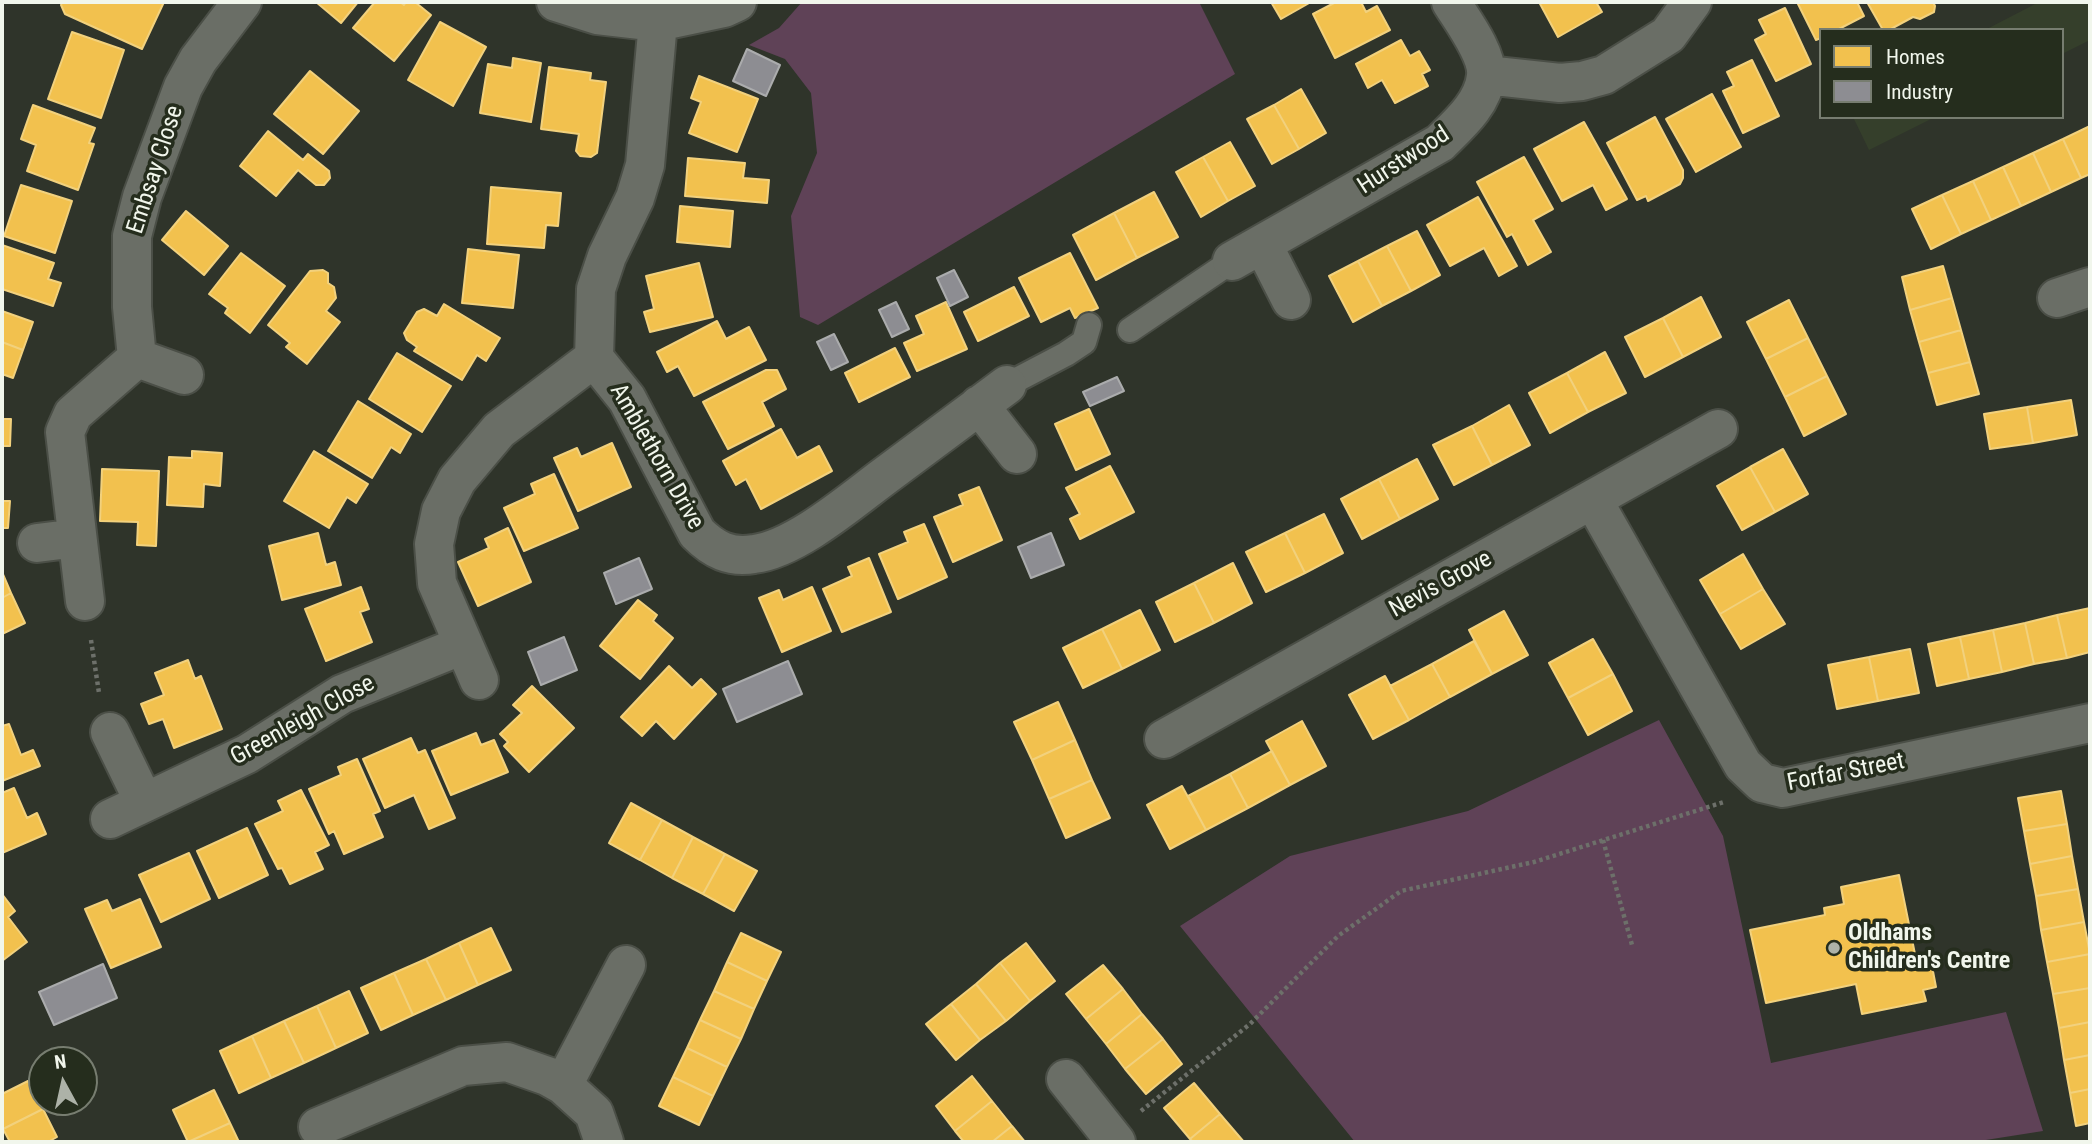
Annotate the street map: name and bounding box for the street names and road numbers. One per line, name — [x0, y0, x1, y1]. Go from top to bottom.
street label: Embsay Close — [122, 102, 190, 238]
street label: Hurstwood — [1353, 121, 1455, 201]
street label: Amblethorn Drive — [603, 379, 709, 535]
street label: Nevis Grove — [1385, 545, 1497, 625]
street label: Greenleigh Close — [226, 670, 380, 772]
street label: Forfar Street — [1785, 748, 1907, 798]

